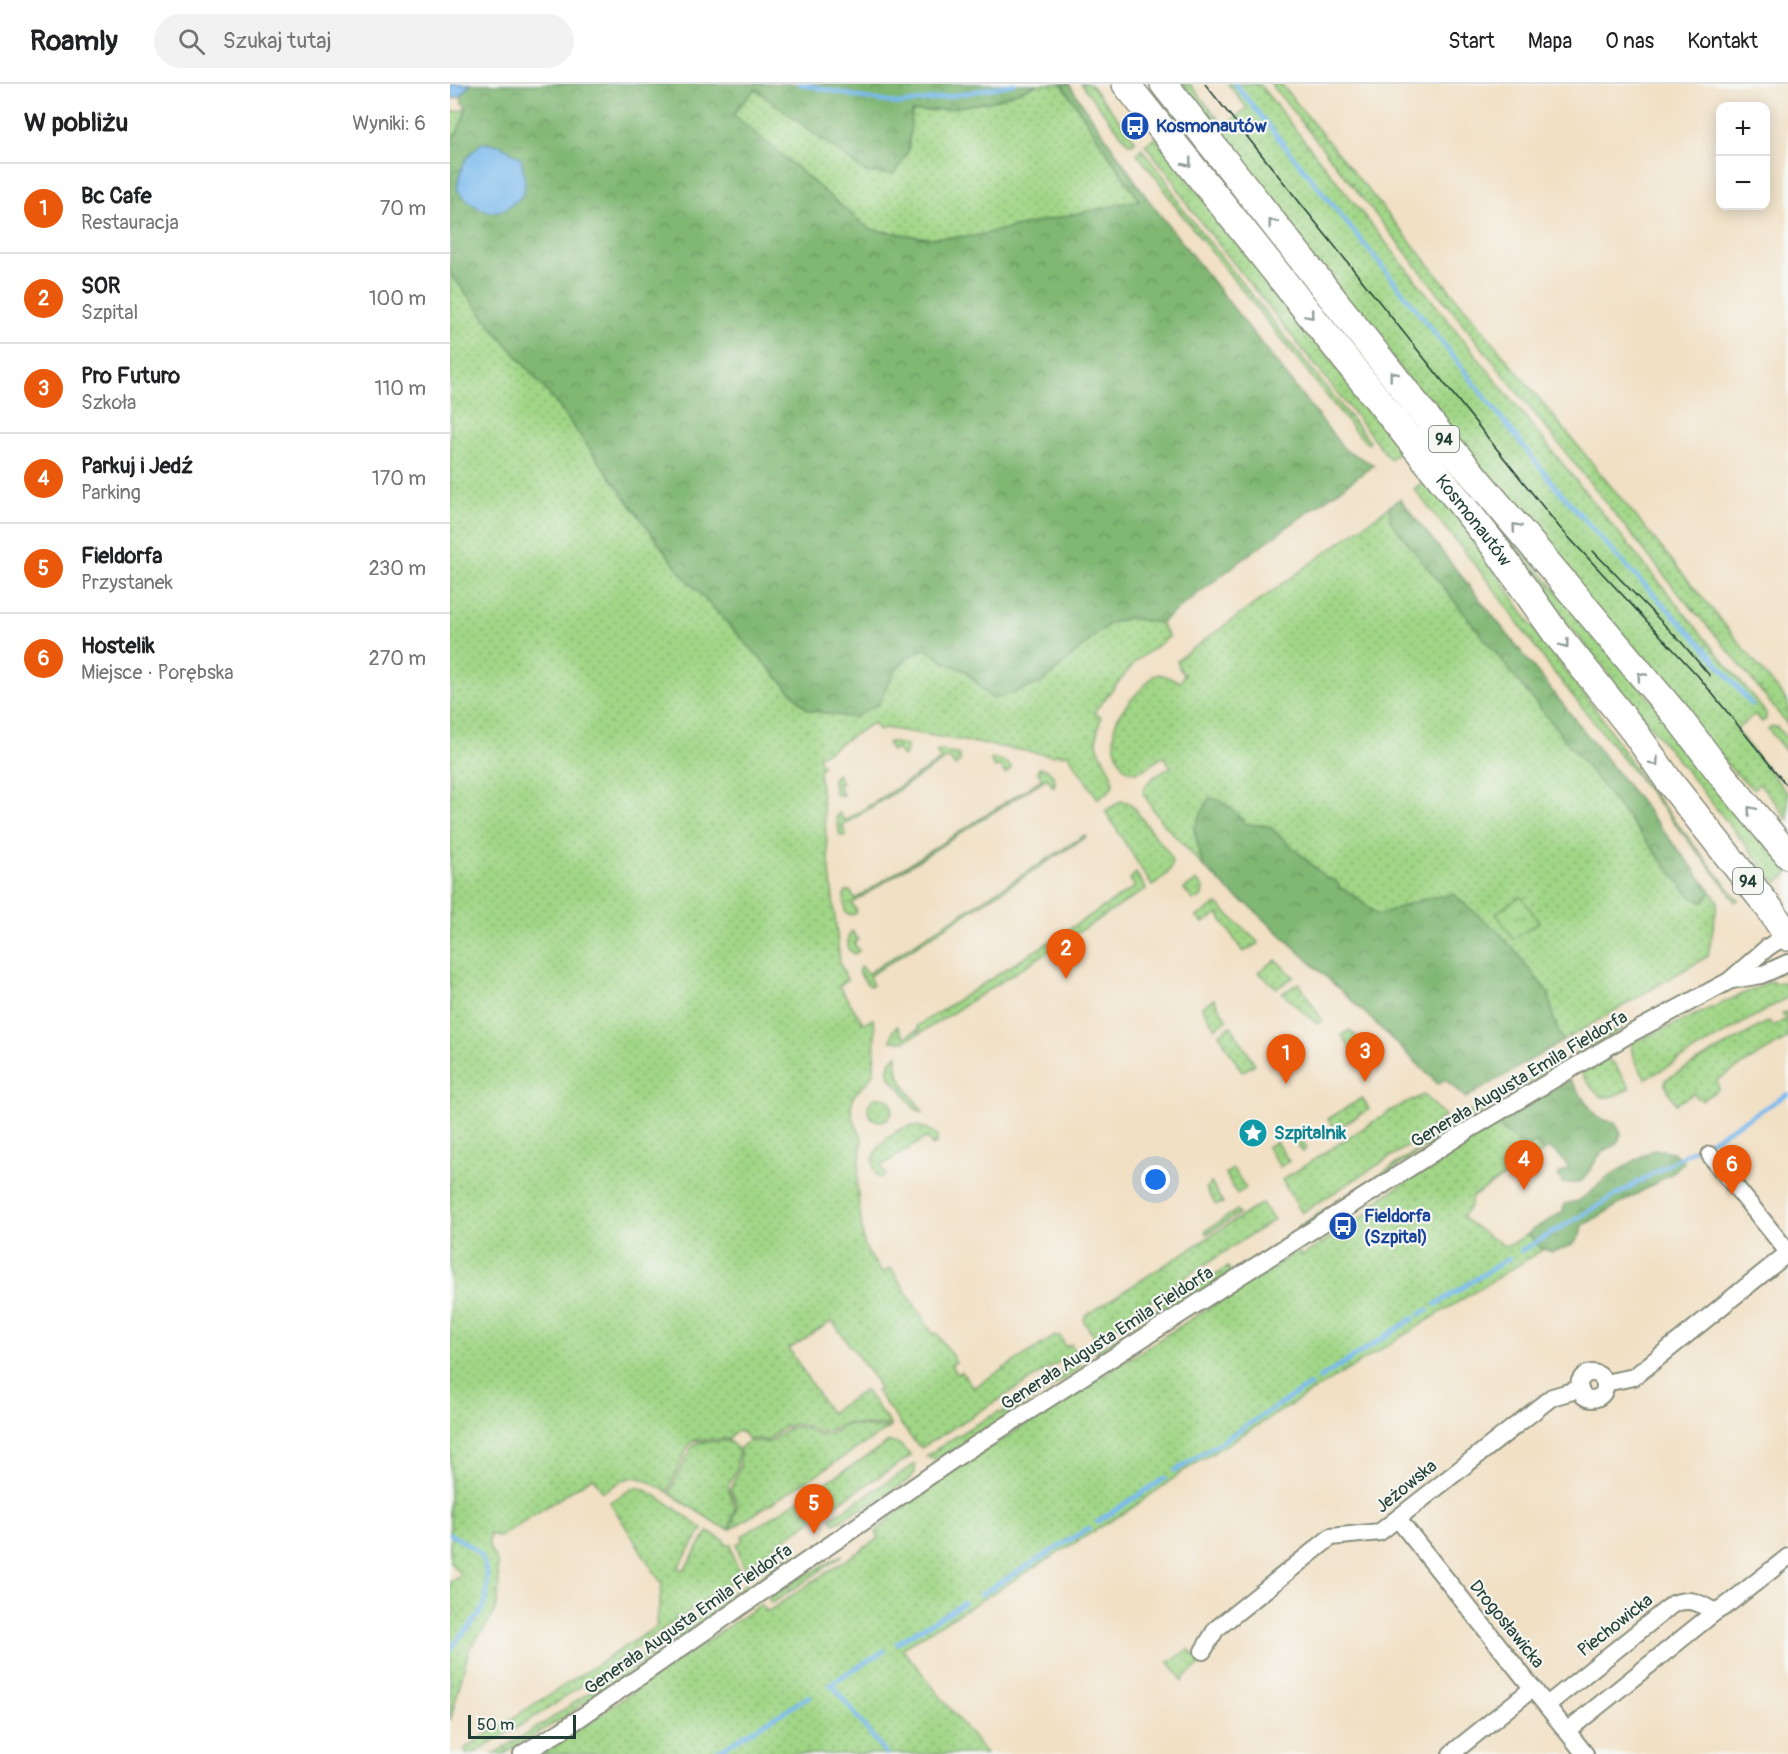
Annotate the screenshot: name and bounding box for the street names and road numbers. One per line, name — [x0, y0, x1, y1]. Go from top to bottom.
road number: 94 — [1429, 426, 1459, 452]
street label: Kosmonautów — [1430, 470, 1516, 571]
road number: 94 — [1733, 868, 1763, 894]
street label: Generała Augusta Emila Fieldorfa — [1407, 1006, 1632, 1153]
street label: Generała Augusta Emila Fieldorfa — [997, 1261, 1218, 1416]
street label: Jeżowska — [1371, 1455, 1442, 1518]
street label: Generała Augusta Emila Fieldorfa — [580, 1539, 797, 1700]
street label: Drogosławicka — [1464, 1576, 1549, 1673]
street label: Piechowicka — [1573, 1589, 1658, 1662]

